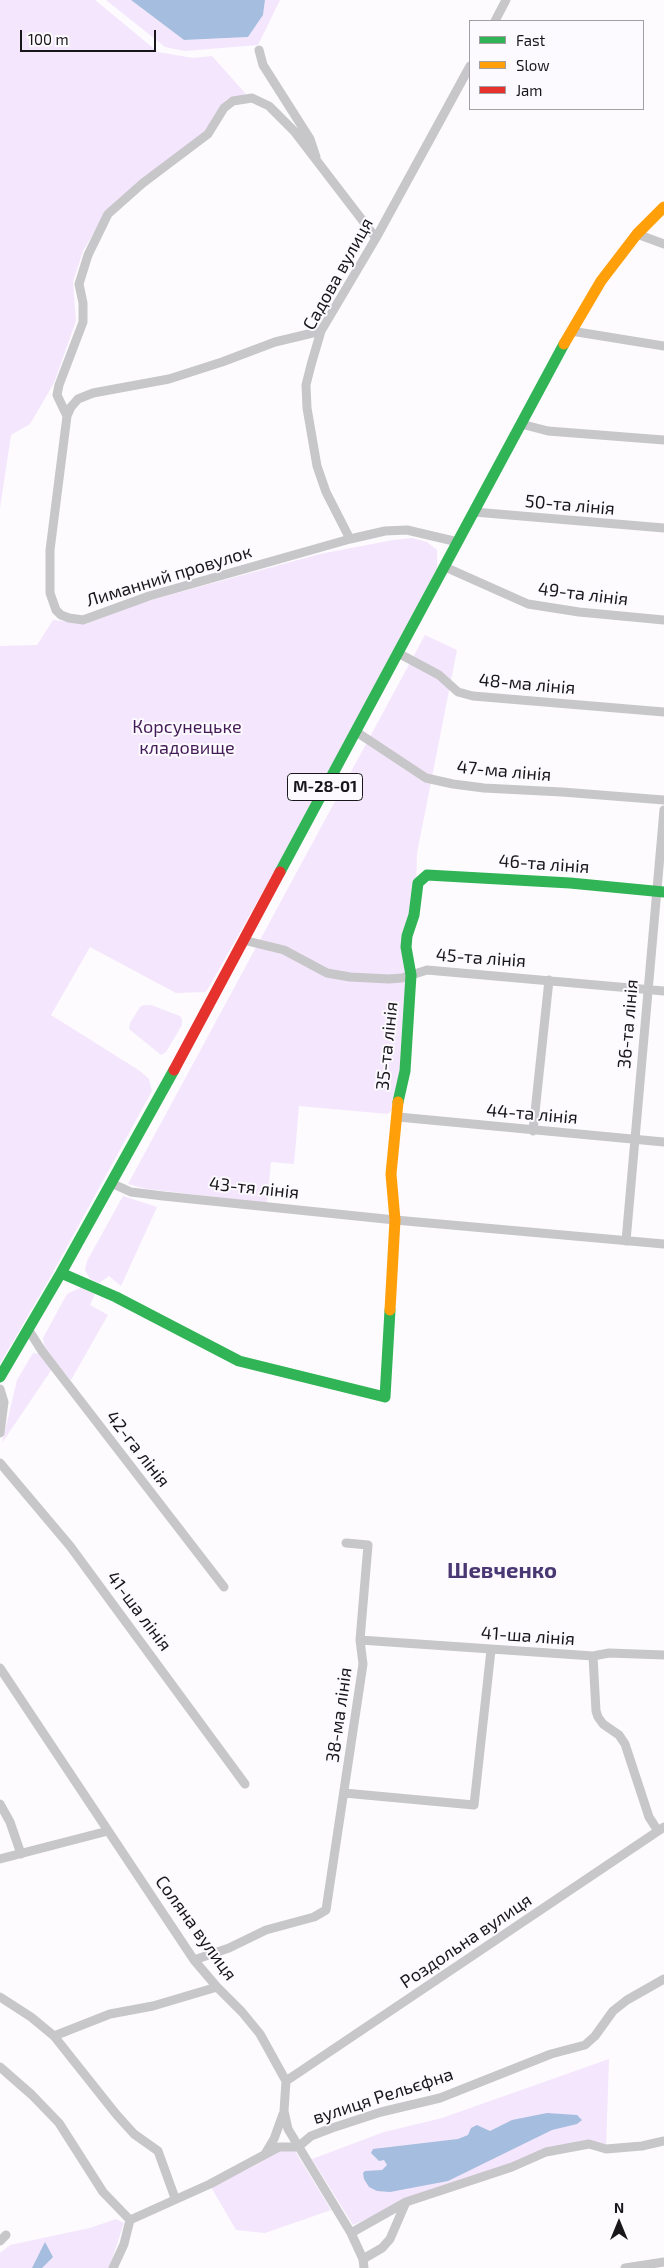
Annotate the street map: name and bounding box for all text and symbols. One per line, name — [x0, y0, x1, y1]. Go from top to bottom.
scale bar — [22, 20, 159, 52]
legend — [469, 20, 644, 110]
text: 100 m — [28, 30, 69, 48]
text: Fast — [516, 31, 545, 49]
text: Slow — [516, 56, 550, 74]
text: Jam — [516, 81, 542, 99]
street label: Садова вулиця — [298, 214, 378, 334]
street label: 50-та лінія — [524, 490, 616, 520]
street label: Лиманний провулок — [84, 541, 254, 611]
street label: 49-та лінія — [537, 578, 629, 610]
street label: 48-ма лінія — [478, 669, 576, 699]
park label: Корсунецьке кладовище — [132, 716, 242, 759]
street label: 47-ма лінія — [456, 756, 552, 786]
road number: М-28-01 — [288, 774, 362, 800]
street label: 46-та лінія — [498, 850, 590, 878]
street label: 45-та лінія — [435, 944, 527, 972]
street label: 36-та лінія — [613, 978, 643, 1070]
street label: 35-та лінія — [372, 1001, 402, 1091]
street label: 44-та лінія — [485, 1099, 579, 1129]
street label: 43-тя лінія — [208, 1173, 300, 1203]
street label: 42-га лінія — [101, 1407, 175, 1491]
district label: Шевченко — [447, 1558, 557, 1584]
street label: 41-ша лінія — [102, 1567, 176, 1655]
street label: 41-ша лінія — [480, 1622, 576, 1650]
street label: 38-ма лінія — [322, 1666, 356, 1764]
street label: Соляна вулиця — [151, 1871, 241, 1985]
street label: Роздольна вулиця — [396, 1889, 536, 1993]
street label: вулиця Рельєфна — [310, 2063, 456, 2129]
north arrow — [594, 2198, 644, 2248]
text: N — [614, 2199, 624, 2216]

